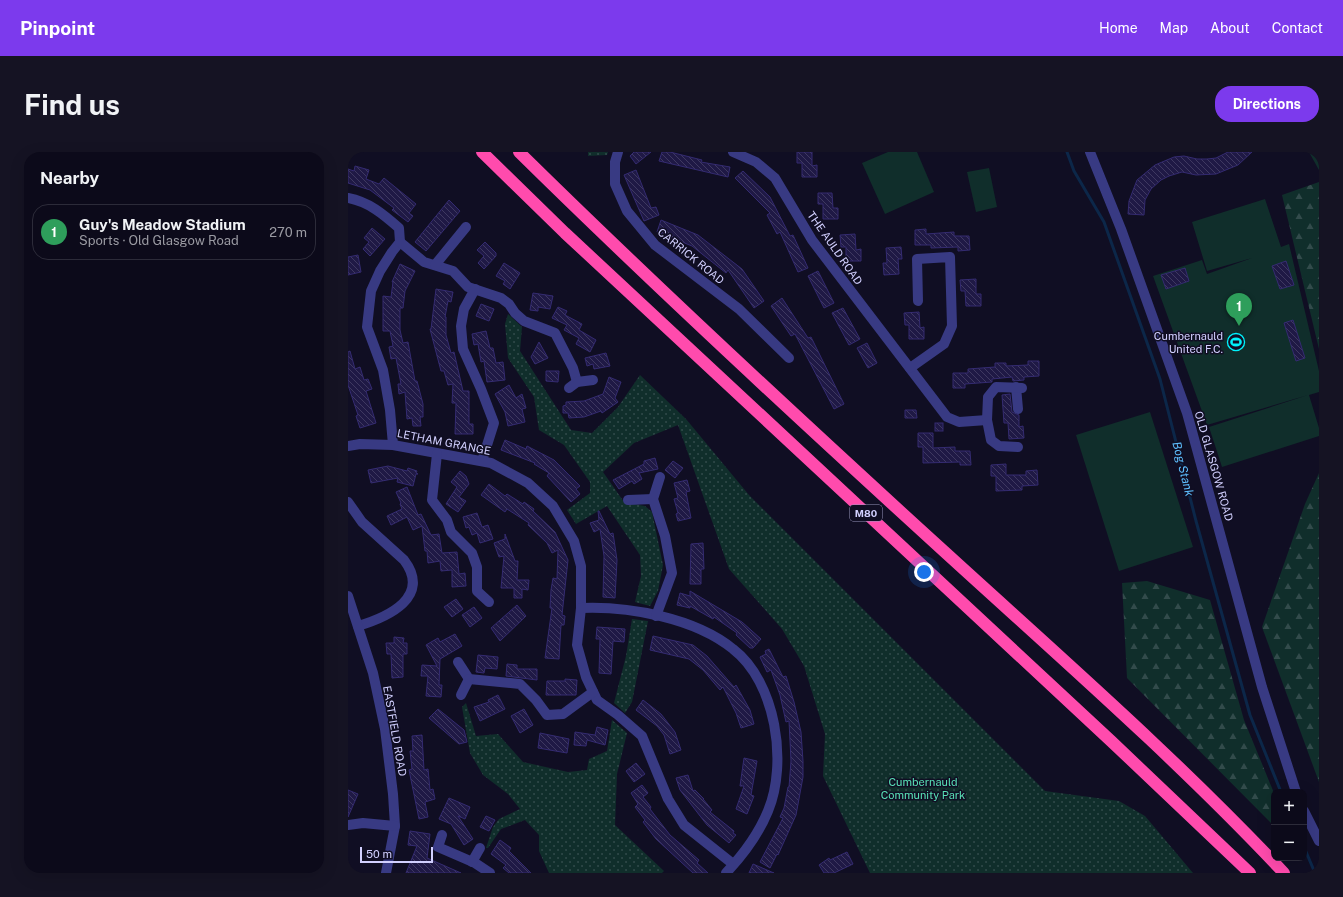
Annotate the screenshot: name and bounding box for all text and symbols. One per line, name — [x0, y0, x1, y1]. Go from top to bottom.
text: Pinpoint — [20, 17, 95, 39]
text: Home — [1099, 20, 1138, 36]
text: Map — [1160, 20, 1188, 36]
text: About — [1210, 20, 1250, 36]
text: Contact — [1272, 20, 1323, 36]
button: Directions — [1215, 86, 1319, 122]
text: Find us — [24, 88, 120, 121]
text: Nearby — [40, 168, 99, 188]
street label: THE AULD ROAD — [805, 209, 865, 287]
text: Guy's Meadow Stadium — [79, 216, 246, 233]
text: 1 — [51, 225, 57, 240]
text: 270 m — [269, 225, 307, 240]
street label: CARRICK ROAD — [656, 226, 727, 287]
text: Sports · Old Glasgow Road — [79, 233, 239, 248]
pin: 1 — [1226, 293, 1252, 326]
place label: Cumbernauld United F.C. — [1154, 330, 1223, 355]
sports icon: Cumbernauld United F.C. — [1226, 332, 1246, 352]
street label: OLD GLASGOW ROAD — [1193, 410, 1236, 523]
street label: LETHAM GRANGE — [396, 427, 492, 457]
water label: Bog Stank — [1169, 440, 1197, 498]
road number: M80 — [850, 505, 882, 521]
your location — [914, 562, 934, 582]
street label: EASTFIELD ROAD — [381, 685, 409, 778]
park label: Cumbernauld Community Park — [881, 776, 965, 801]
map controls — [1271, 789, 1307, 861]
button: + — [1271, 789, 1307, 825]
button: − — [1271, 825, 1307, 861]
scale bar — [360, 845, 433, 864]
text: 50 m — [366, 848, 392, 860]

